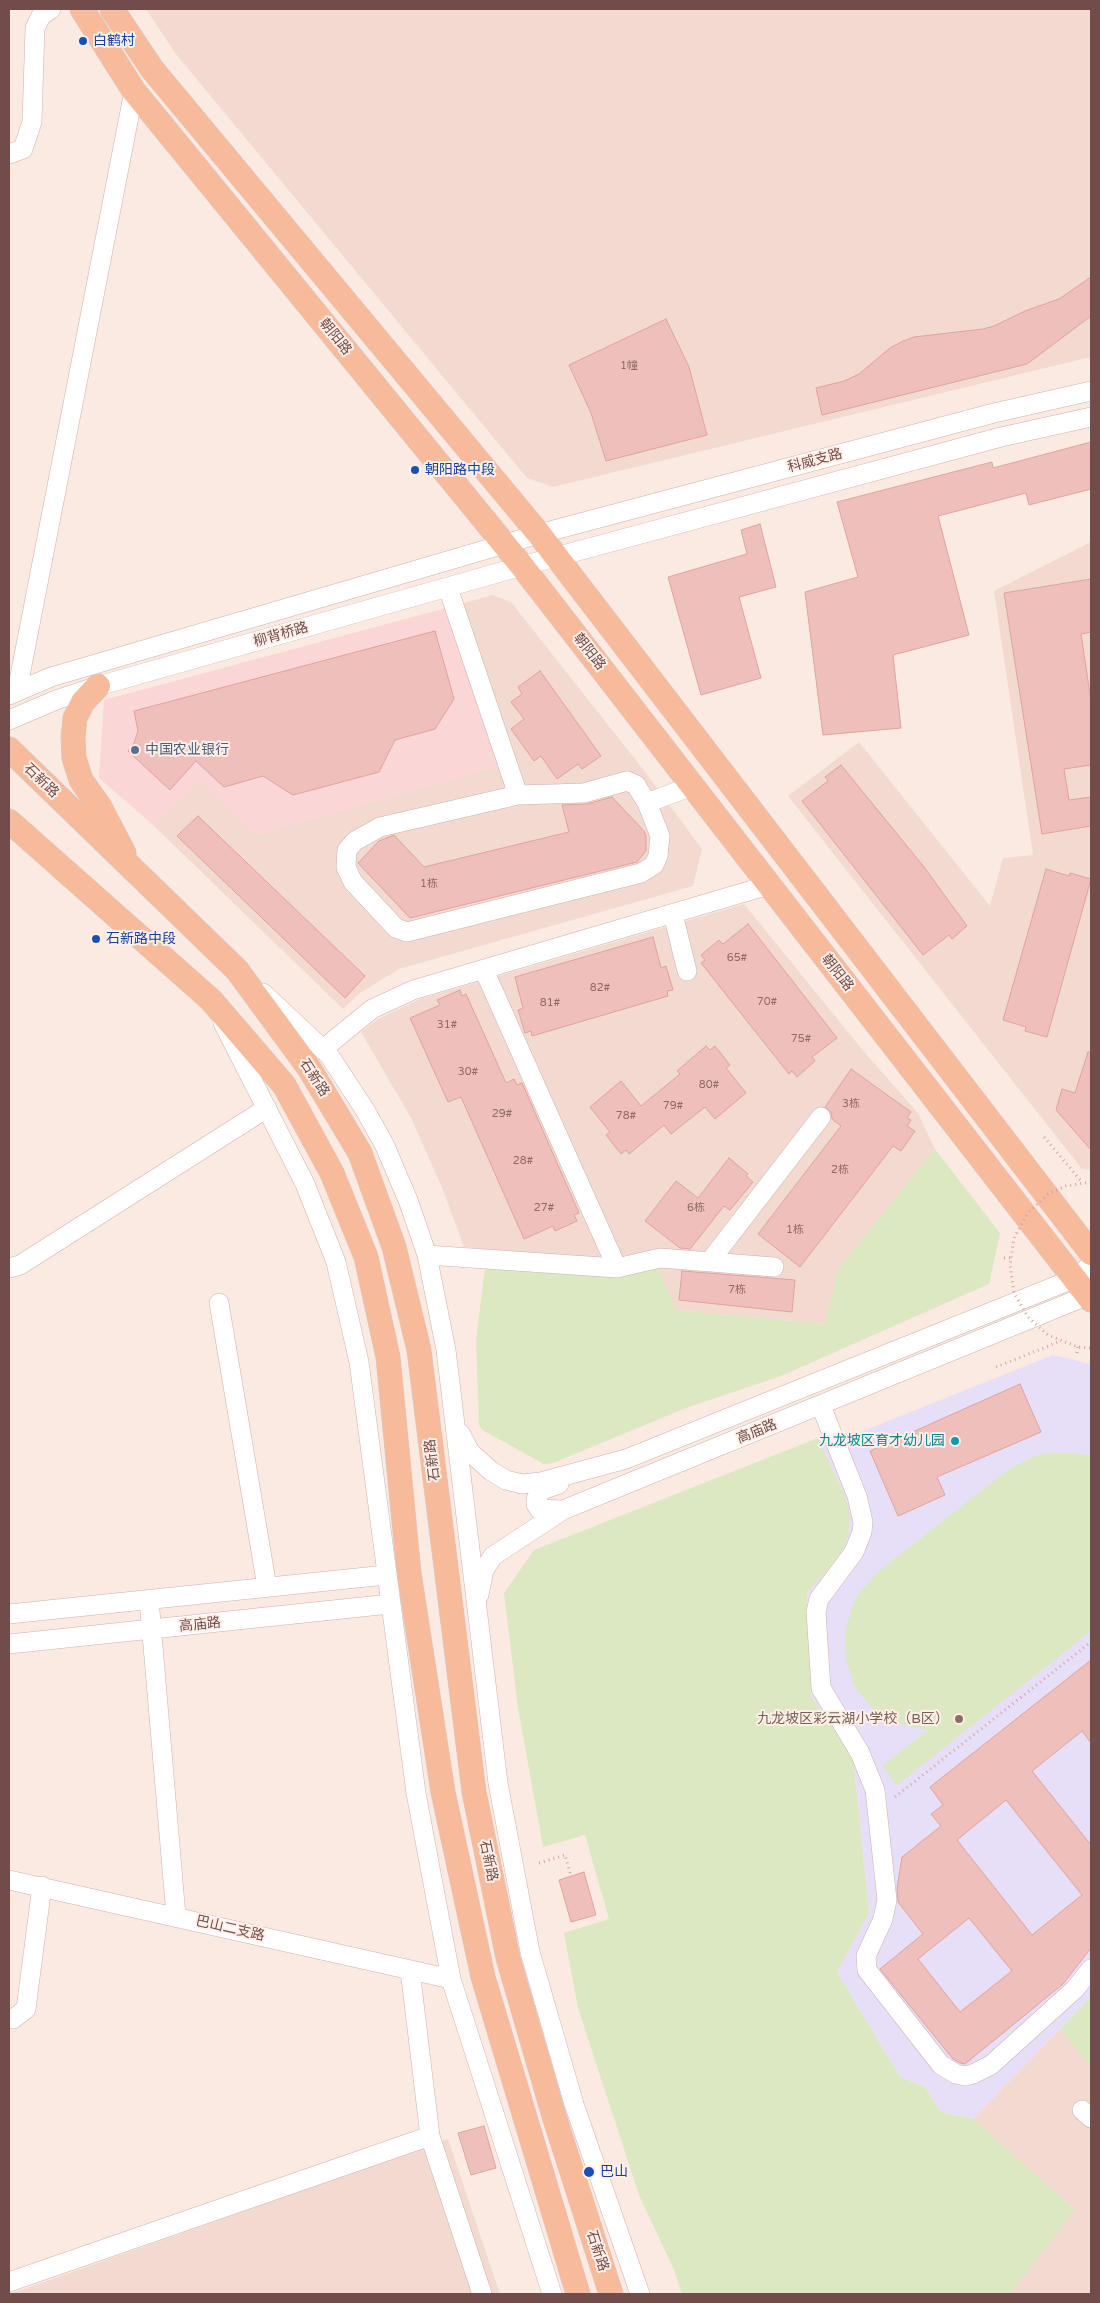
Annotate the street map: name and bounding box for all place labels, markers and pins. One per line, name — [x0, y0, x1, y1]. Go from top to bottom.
place label: 白鹤村 — [93, 33, 135, 49]
marker: 白鹤村 — [77, 35, 89, 47]
place label: 朝阳路中段 — [425, 462, 495, 478]
marker: 朝阳路中段 — [409, 464, 421, 476]
place label: 中国农业银行 — [145, 742, 229, 758]
marker: 中国农业银行 — [129, 744, 141, 756]
place label: 石新路中段 — [106, 931, 176, 947]
marker: 石新路中段 — [90, 933, 102, 945]
place label: 九龙坡区育才幼儿园 — [819, 1433, 945, 1449]
marker: 九龙坡区育才幼儿园 — [949, 1435, 961, 1447]
place label: 九龙坡区彩云湖小学校（B区） — [757, 1711, 949, 1727]
marker: 九龙坡区彩云湖小学校（B区） — [953, 1713, 965, 1725]
place label: 巴山 — [600, 2164, 628, 2180]
marker: 巴山 — [582, 2165, 596, 2179]

